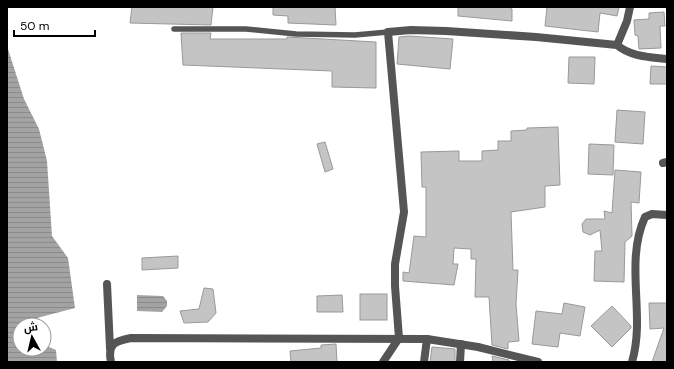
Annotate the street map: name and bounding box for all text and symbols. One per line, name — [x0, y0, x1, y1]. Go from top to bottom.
scale bar — [14, 12, 95, 38]
text: 50 m — [20, 18, 49, 34]
north arrow — [12, 317, 52, 357]
text: ش — [23, 319, 39, 335]

